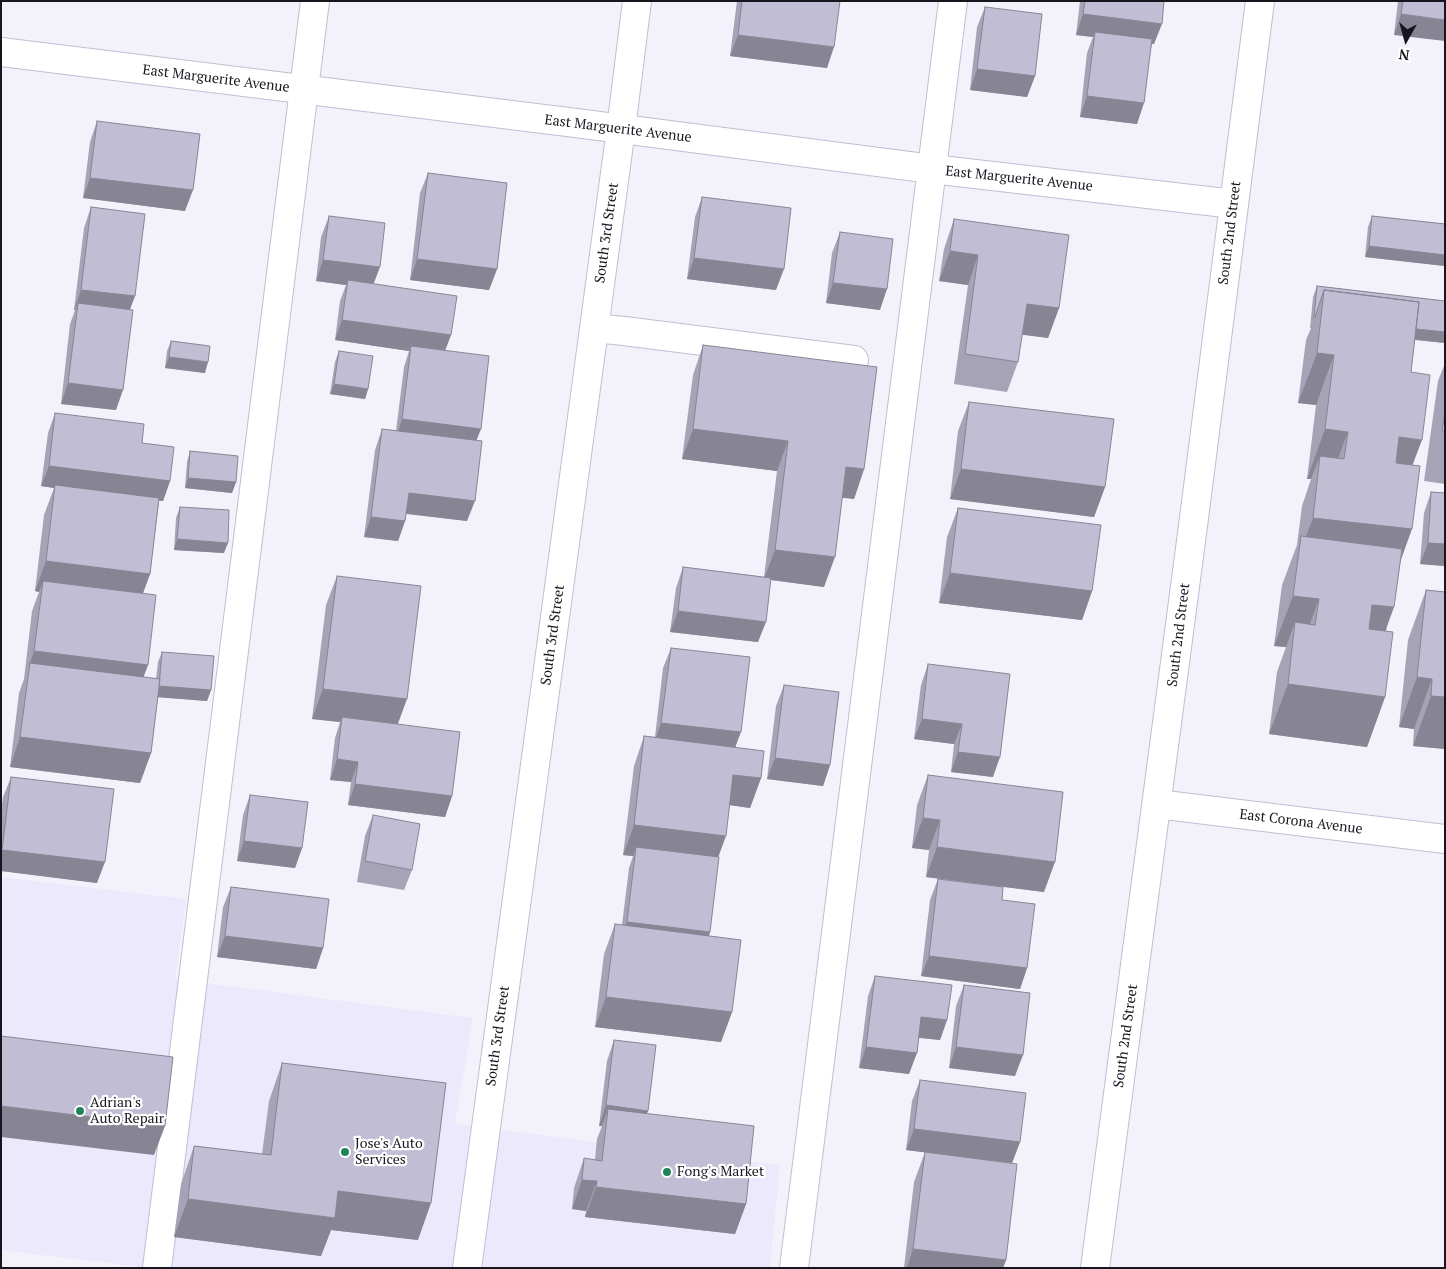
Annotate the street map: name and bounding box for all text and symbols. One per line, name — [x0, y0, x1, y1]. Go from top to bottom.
north arrow — [1381, 15, 1431, 65]
text: N — [1398, 45, 1411, 65]
street label: East Marguerite Avenue — [142, 62, 290, 96]
street label: East Marguerite Avenue — [544, 112, 692, 146]
street label: East Marguerite Avenue — [945, 163, 1093, 195]
street label: South 2nd Street — [1215, 180, 1245, 286]
street label: South 3rd Street — [592, 182, 622, 284]
street label: South 2nd Street — [1164, 582, 1194, 688]
street label: South 3rd Street — [538, 584, 568, 686]
street label: East Corona Avenue — [1238, 806, 1364, 838]
street label: South 2nd Street — [1110, 983, 1142, 1089]
street label: South 3rd Street — [483, 985, 513, 1087]
place label: Adrian's Auto Repair — [90, 1095, 164, 1128]
marker: Adrian's Auto Repair — [74, 1105, 86, 1117]
place label: Jose's Auto Services — [355, 1136, 423, 1168]
marker: Jose's Auto Services — [339, 1146, 351, 1158]
place label: Fong's Market — [677, 1164, 764, 1180]
marker: Fong's Market — [661, 1166, 673, 1178]

